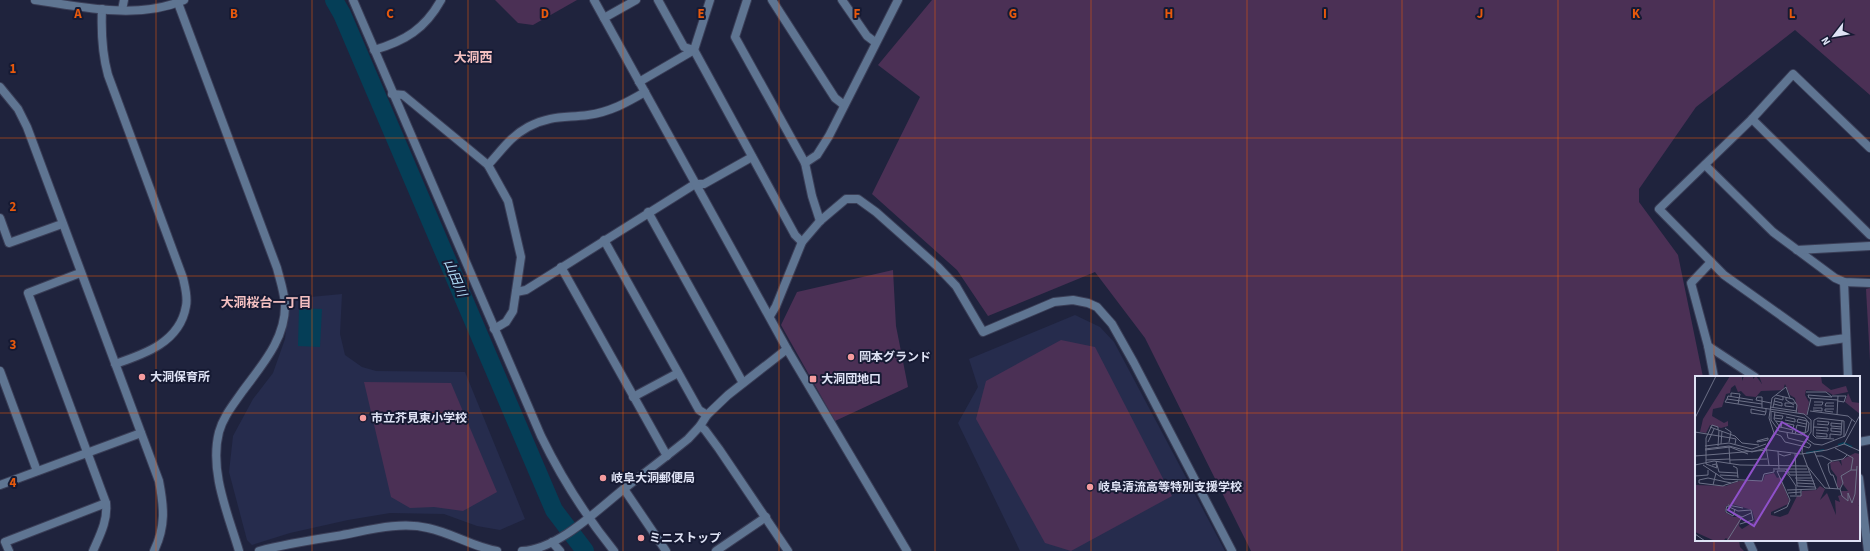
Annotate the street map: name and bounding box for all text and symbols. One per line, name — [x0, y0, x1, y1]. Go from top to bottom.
text: A — [73, 5, 82, 23]
text: B — [230, 5, 238, 23]
text: C — [386, 5, 394, 23]
text: D — [541, 5, 549, 23]
text: E — [697, 5, 705, 23]
text: F — [854, 5, 861, 23]
text: G — [1009, 5, 1017, 23]
text: H — [1165, 5, 1173, 23]
text: I — [1323, 5, 1327, 23]
text: J — [1477, 5, 1483, 23]
text: K — [1632, 5, 1641, 23]
text: L — [1789, 5, 1796, 23]
north arrow — [1814, 16, 1854, 56]
text: N — [1818, 34, 1834, 48]
district label: 大洞西 — [453, 49, 493, 67]
text: 1 — [10, 60, 17, 78]
text: 2 — [10, 198, 17, 216]
water label: 山田川 — [439, 257, 472, 301]
district label: 大洞桜台一丁目 — [220, 294, 312, 312]
text: 3 — [10, 336, 17, 354]
place label: 岡本グランド — [859, 349, 931, 366]
marker: 岡本グランド — [846, 352, 856, 362]
place label: 大洞保育所 — [150, 369, 210, 386]
place label: 大洞団地口 — [821, 371, 881, 388]
marker: 大洞保育所 — [137, 372, 147, 382]
marker: 大洞団地口 — [808, 374, 818, 384]
inset map — [1695, 376, 1860, 541]
place label: 市立芥見東小学校 — [371, 410, 467, 427]
marker: 市立芥見東小学校 — [358, 413, 368, 423]
place label: 岐阜大洞郵便局 — [611, 470, 695, 487]
marker: 岐阜大洞郵便局 — [598, 473, 608, 483]
text: 4 — [10, 474, 17, 492]
place label: 岐阜清流高等特別支援学校 — [1098, 479, 1242, 496]
marker: 岐阜清流高等特別支援学校 — [1085, 482, 1095, 492]
place label: ミニストップ — [649, 530, 721, 547]
marker: ミニストップ — [636, 533, 646, 543]

